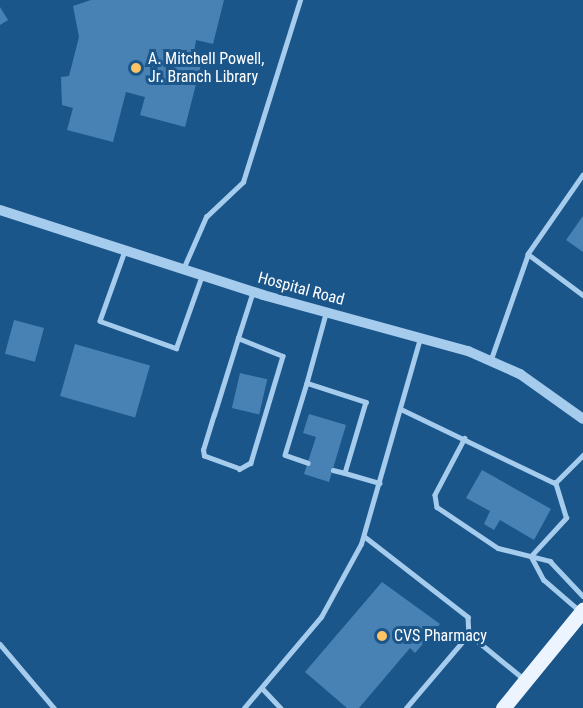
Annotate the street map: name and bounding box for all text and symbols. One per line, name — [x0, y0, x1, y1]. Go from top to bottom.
place label: A. Mitchell Powell, Jr. Branch Library — [148, 49, 264, 87]
marker: A. Mitchell Powell, Jr. Branch Library — [129, 61, 143, 75]
street label: Hospital Road — [256, 268, 346, 310]
place label: CVS Pharmacy — [394, 626, 487, 646]
marker: CVS Pharmacy — [375, 629, 389, 643]

